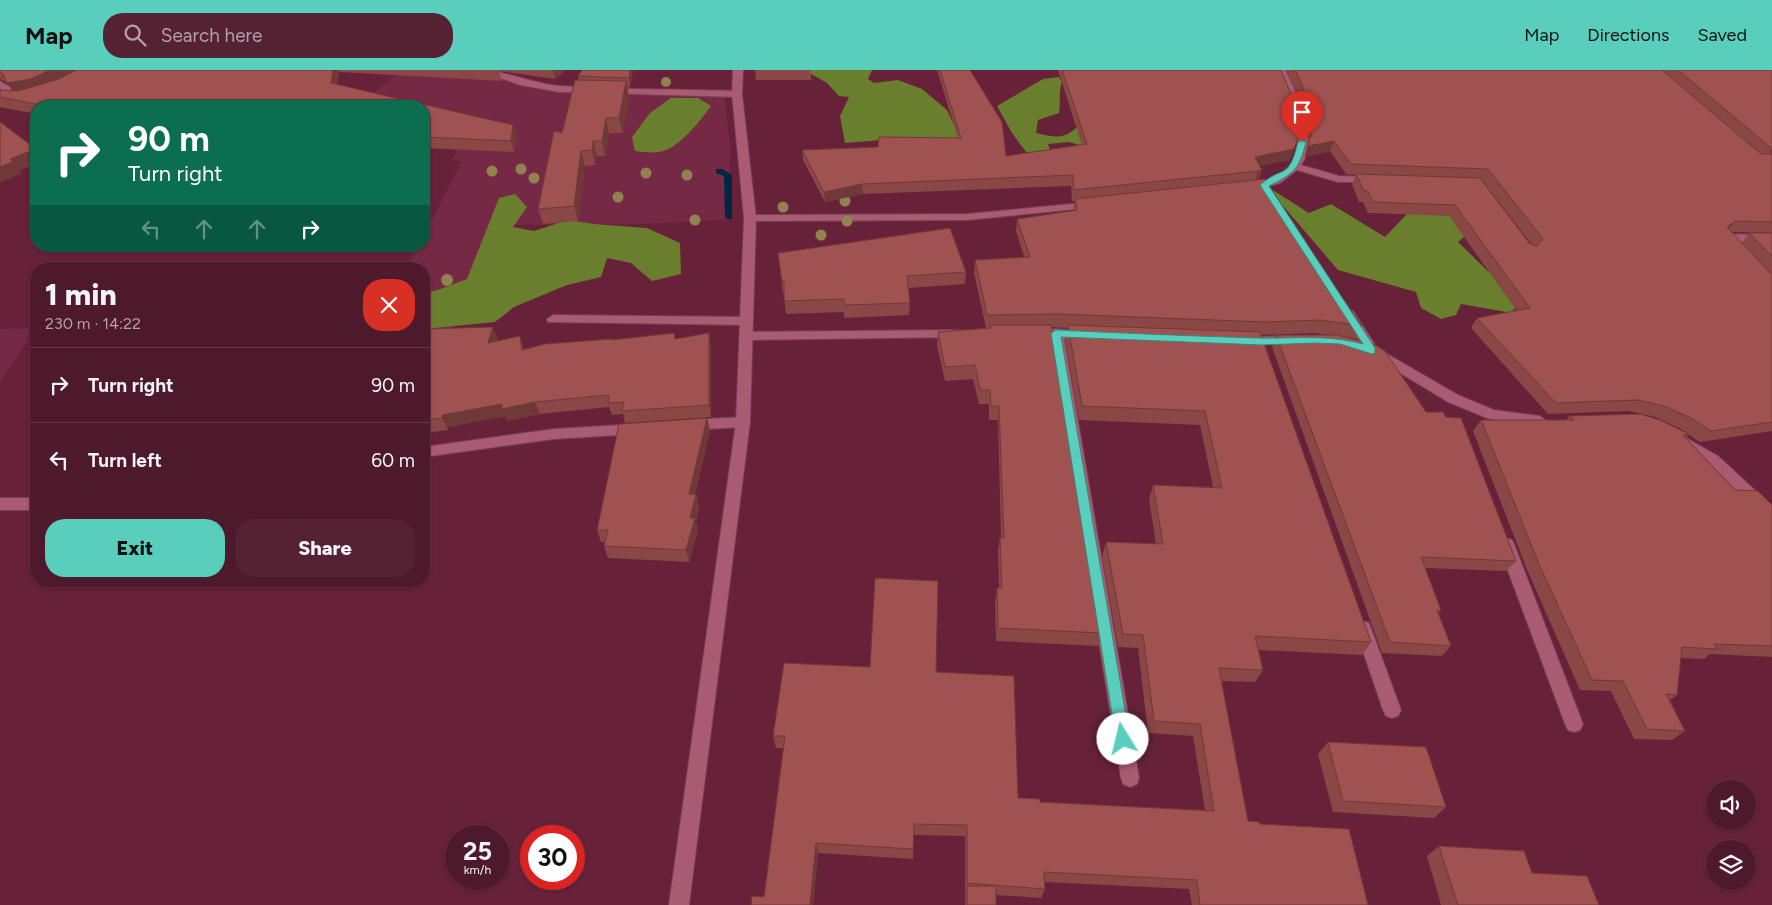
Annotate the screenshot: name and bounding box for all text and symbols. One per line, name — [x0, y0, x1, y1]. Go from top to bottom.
search box — [103, 13, 453, 58]
text: Map — [25, 21, 73, 50]
icon: search — [121, 21, 149, 49]
text: Search here — [161, 24, 262, 47]
text: Map — [1524, 24, 1559, 46]
text: Directions — [1587, 24, 1669, 46]
text: Saved — [1697, 24, 1747, 46]
pin — [1281, 91, 1323, 142]
icon: arrive — [1288, 98, 1316, 126]
text: 90 m — [128, 118, 210, 160]
icon: right — [45, 120, 110, 185]
text: Turn right — [128, 160, 223, 187]
icon: left — [137, 215, 165, 243]
icon: ahead — [190, 215, 218, 243]
icon: ahead — [243, 215, 271, 243]
icon: right — [296, 215, 324, 243]
text: 1 min — [45, 276, 117, 313]
button: close — [363, 279, 415, 331]
text: 230 m · 14:22 — [45, 314, 141, 333]
icon: right — [45, 371, 73, 399]
text: Turn right — [88, 374, 174, 397]
text: 90 m — [371, 374, 415, 397]
icon: left — [45, 446, 73, 474]
text: Turn left — [88, 449, 162, 472]
text: 60 m — [371, 449, 415, 472]
button: Exit — [45, 519, 225, 577]
button: Share — [235, 519, 415, 577]
position arrow — [1096, 712, 1148, 764]
map controls — [1706, 780, 1756, 890]
button: sound — [1706, 780, 1756, 830]
speed limit sign: 30 — [520, 825, 585, 890]
text: 25 — [463, 836, 492, 866]
button: layers — [1706, 840, 1756, 890]
text: km/h — [464, 863, 491, 877]

